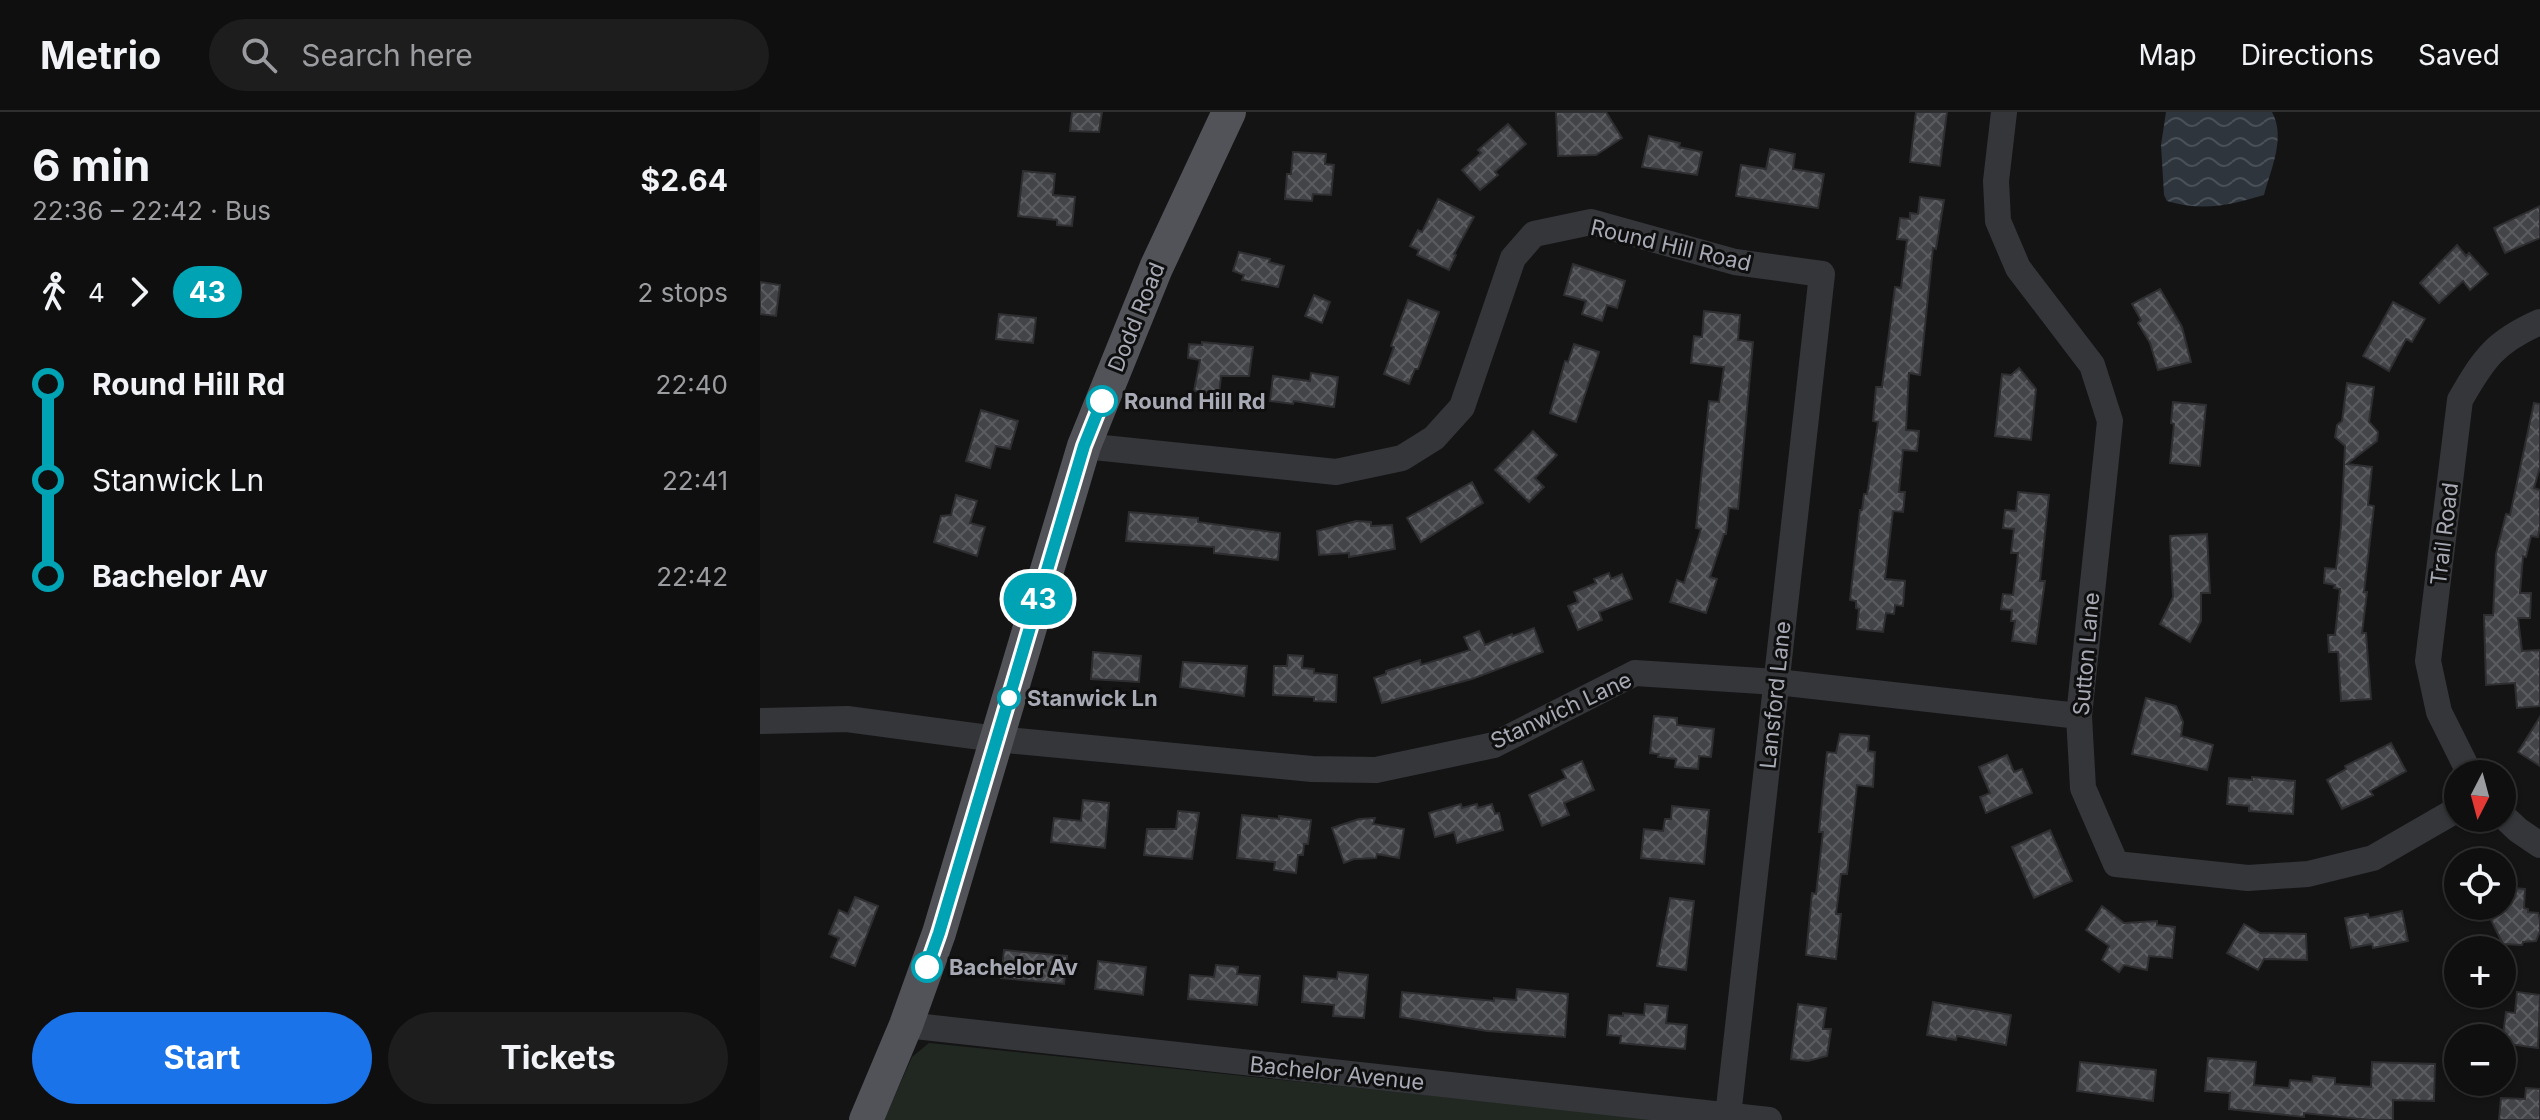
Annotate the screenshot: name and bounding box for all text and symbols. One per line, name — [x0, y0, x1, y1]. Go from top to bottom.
search box — [209, 19, 769, 91]
text: Metrio — [40, 32, 161, 78]
icon: search — [237, 33, 281, 77]
text: Search here — [301, 37, 473, 73]
text: Map — [2138, 38, 2197, 72]
text: Directions — [2241, 38, 2374, 72]
text: Saved — [2418, 38, 2500, 72]
text: 6 min — [32, 138, 150, 192]
text: $2.64 — [641, 162, 728, 198]
text: 22:36 – 22:42 · Bus — [32, 195, 271, 226]
street label: Round Hill Road — [1588, 214, 1754, 276]
street label: Dodd Road — [1102, 259, 1170, 375]
icon: walk — [32, 270, 76, 314]
icon: forward — [117, 270, 161, 314]
text: 43 — [189, 275, 226, 309]
text: 4 — [88, 277, 105, 308]
text: 2 stops — [638, 277, 728, 308]
text: Round Hill Rd — [92, 366, 285, 402]
text: 22:40 — [656, 369, 728, 400]
marker: Round Hill Rd — [1087, 386, 1117, 416]
place label: Round Hill Rd — [1124, 388, 1266, 414]
text: Stanwick Ln — [92, 462, 264, 498]
text: 22:41 — [662, 465, 728, 496]
street label: Trail Road — [2425, 481, 2463, 587]
text: Bachelor Av — [92, 558, 268, 594]
text: 22:42 — [656, 561, 728, 592]
line badge: 43 — [1002, 573, 1074, 625]
text: 43 — [1019, 582, 1057, 616]
street label: Sutton Lane — [2068, 591, 2104, 717]
street label: Lansford Lane — [1754, 620, 1796, 770]
street label: Stanwich Lane — [1486, 666, 1636, 754]
place label: Stanwick Ln — [1027, 685, 1158, 711]
marker: Stanwick Ln — [998, 687, 1020, 709]
north arrow — [2444, 760, 2516, 832]
map controls — [2444, 760, 2516, 1096]
button: locate — [2444, 848, 2516, 920]
button: + — [2444, 936, 2516, 1008]
marker: Bachelor Av — [912, 952, 942, 982]
place label: Bachelor Av — [949, 954, 1078, 980]
button: Start — [32, 1012, 372, 1104]
button: Tickets — [388, 1012, 728, 1104]
button: − — [2444, 1024, 2516, 1096]
street label: Bachelor Avenue — [1248, 1051, 1426, 1095]

